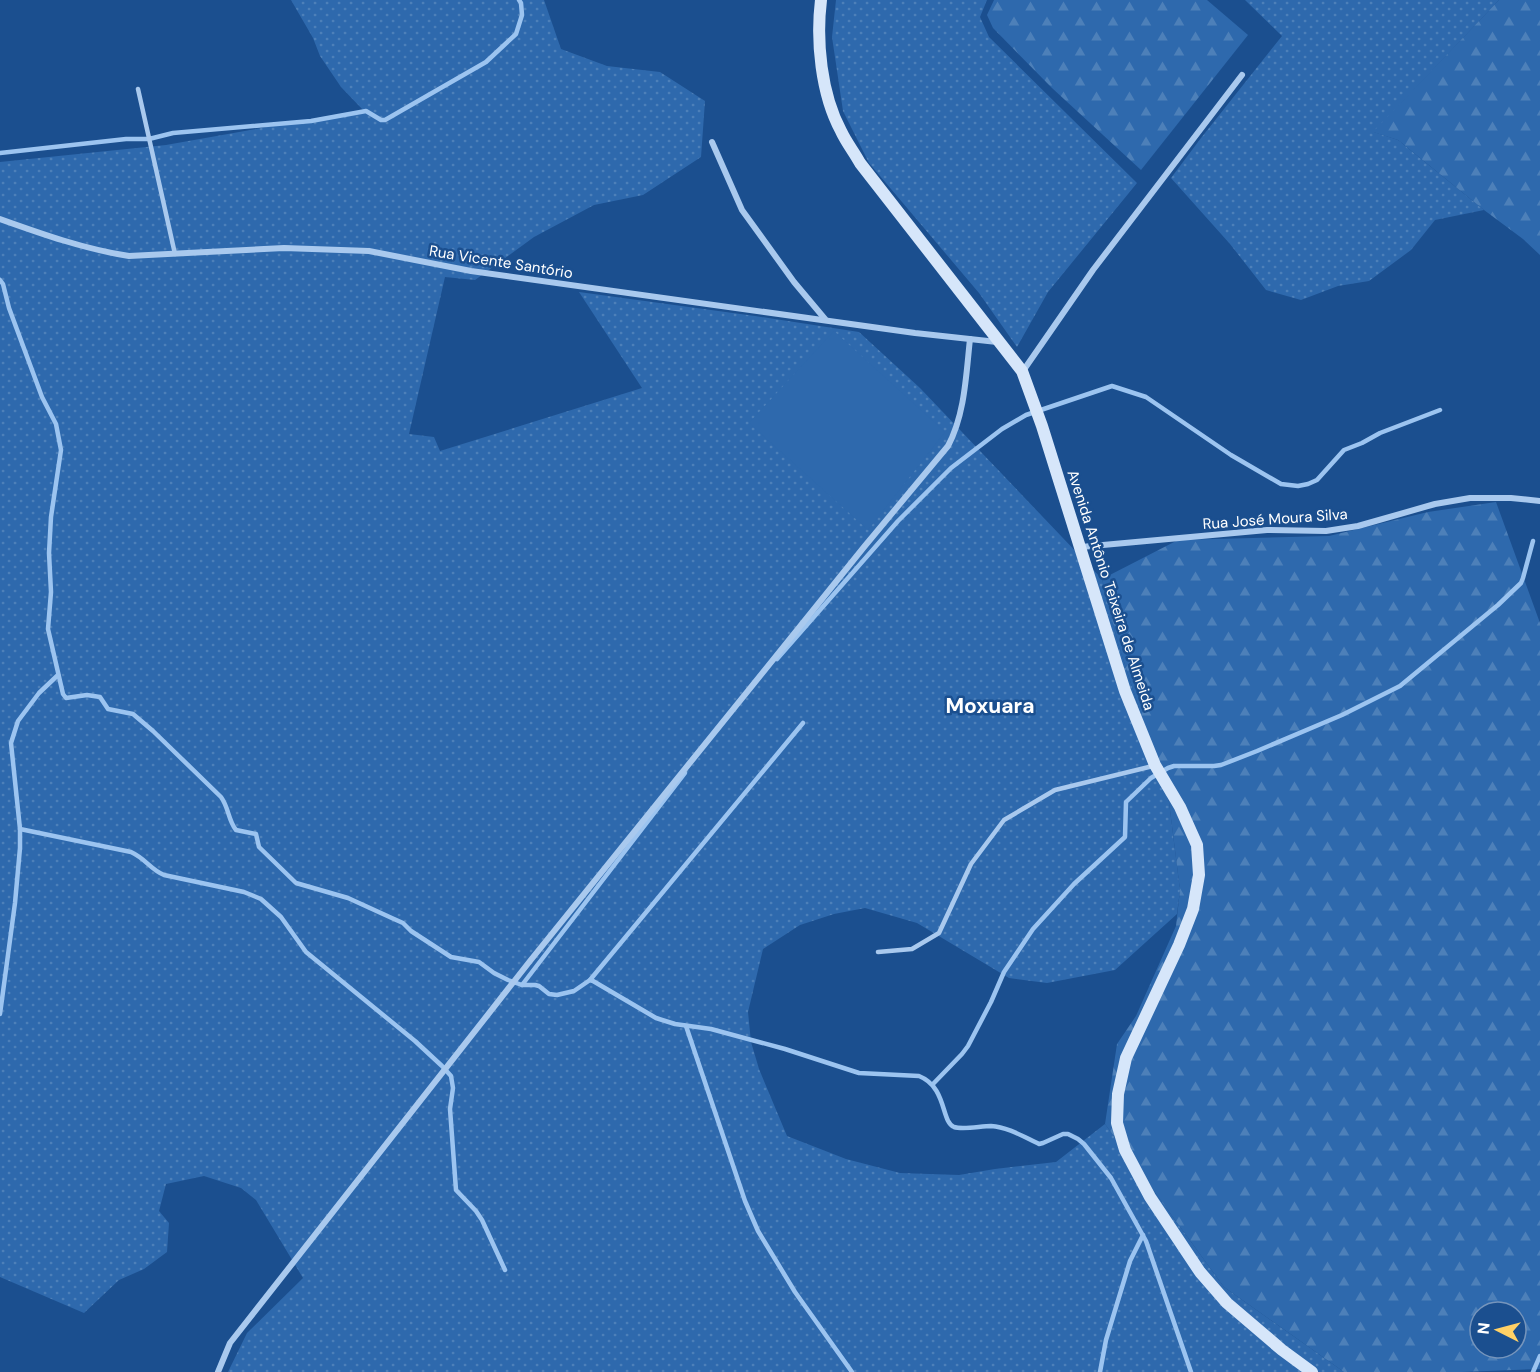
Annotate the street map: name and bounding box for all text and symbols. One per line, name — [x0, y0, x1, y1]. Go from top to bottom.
street label: Rua Vicente Santório — [428, 241, 574, 283]
street label: Avenida Antônio Teixeira de Almeida — [1063, 467, 1159, 713]
street label: Rua José Moura Silva — [1202, 504, 1348, 534]
district label: Moxuara — [946, 692, 1035, 720]
north arrow — [1468, 1300, 1528, 1360]
text: N — [1473, 1322, 1495, 1335]

